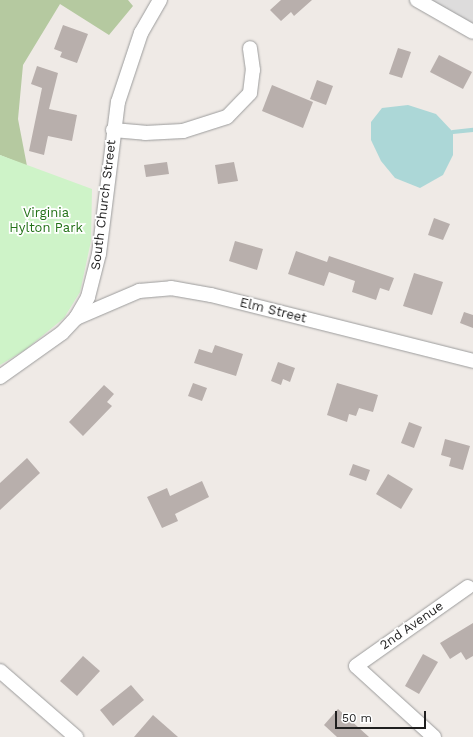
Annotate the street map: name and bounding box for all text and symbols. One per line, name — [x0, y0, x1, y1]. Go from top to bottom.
street label: South Church Street — [88, 139, 120, 271]
park label: Virginia Hylton Park — [9, 206, 83, 237]
street label: Elm Street — [238, 295, 308, 327]
street label: 2nd Avenue — [377, 598, 447, 654]
scale bar — [337, 703, 428, 729]
text: 50 m — [342, 711, 372, 725]

